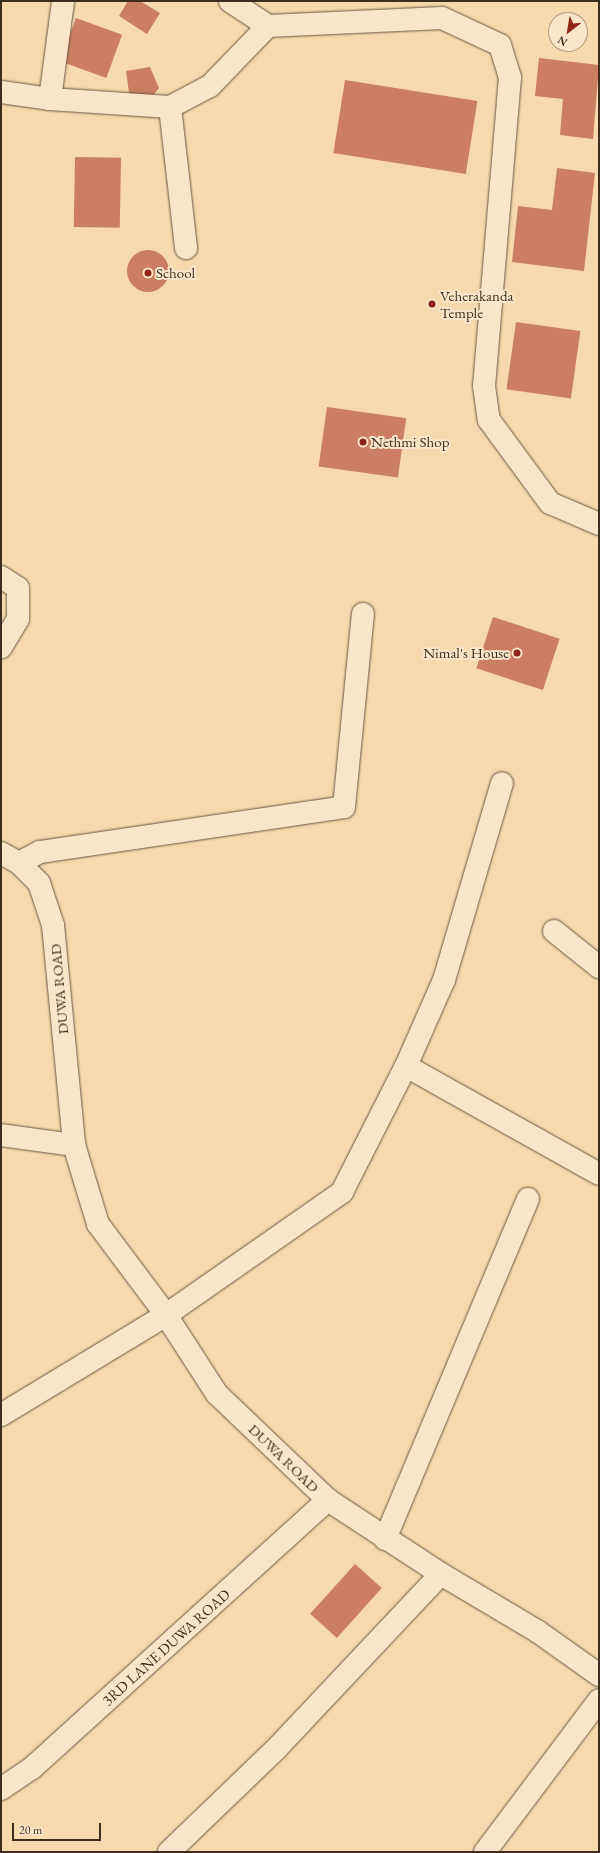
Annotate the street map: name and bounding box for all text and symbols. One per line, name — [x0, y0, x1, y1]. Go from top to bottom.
north arrow — [548, 12, 588, 52]
text: N — [555, 33, 570, 50]
place label: School — [156, 264, 195, 282]
marker: School — [143, 268, 153, 278]
place label: Veherakanda Temple — [440, 286, 514, 321]
marker: Veherakanda Temple — [427, 299, 437, 309]
place label: Nethmi Shop — [371, 433, 449, 451]
marker: Nethmi Shop — [358, 437, 368, 447]
place label: Nimal's House — [423, 644, 509, 662]
marker: Nimal's House — [512, 648, 522, 658]
street label: DUWA ROAD — [46, 943, 72, 1035]
street label: DUWA ROAD — [245, 1420, 323, 1496]
street label: 3RD LANE DUWA ROAD — [98, 1585, 234, 1709]
scale bar — [14, 1815, 103, 1841]
text: 20 m — [19, 1822, 42, 1838]

